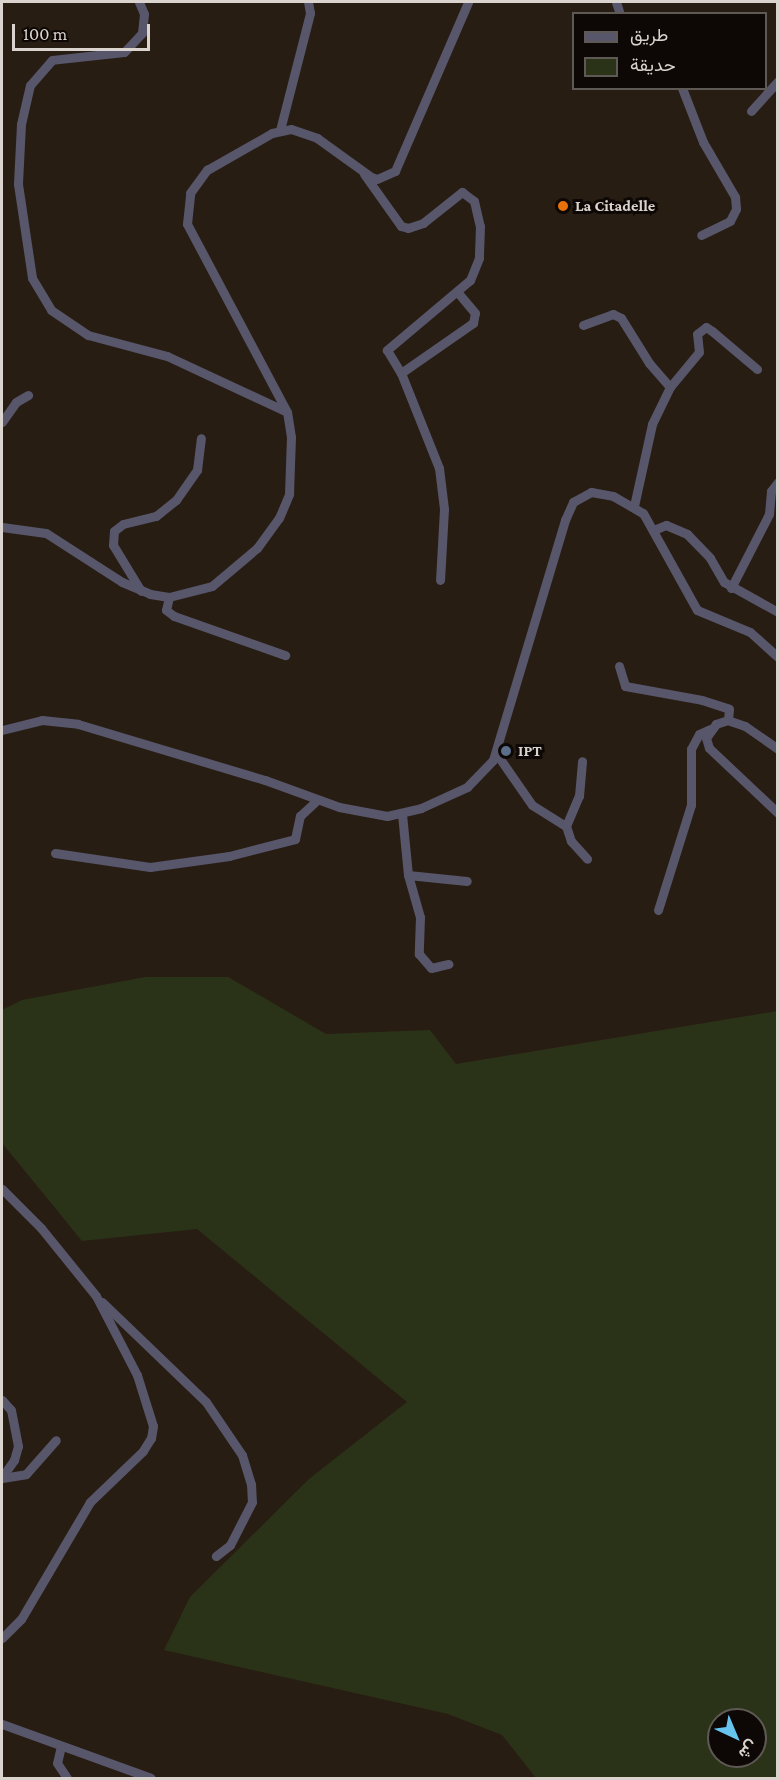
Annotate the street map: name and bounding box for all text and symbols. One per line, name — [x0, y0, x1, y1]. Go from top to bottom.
scale bar — [15, 12, 153, 50]
legend — [572, 12, 767, 90]
text: 100 m — [23, 24, 67, 44]
text: طريق — [630, 25, 668, 45]
text: حديقة — [630, 55, 676, 75]
place label: La Citadelle — [575, 196, 655, 216]
marker: La Citadelle — [556, 199, 570, 213]
place label: IPT — [518, 741, 542, 761]
marker: IPT — [499, 744, 513, 758]
north arrow — [707, 1708, 767, 1768]
text: ش — [736, 1737, 761, 1763]

